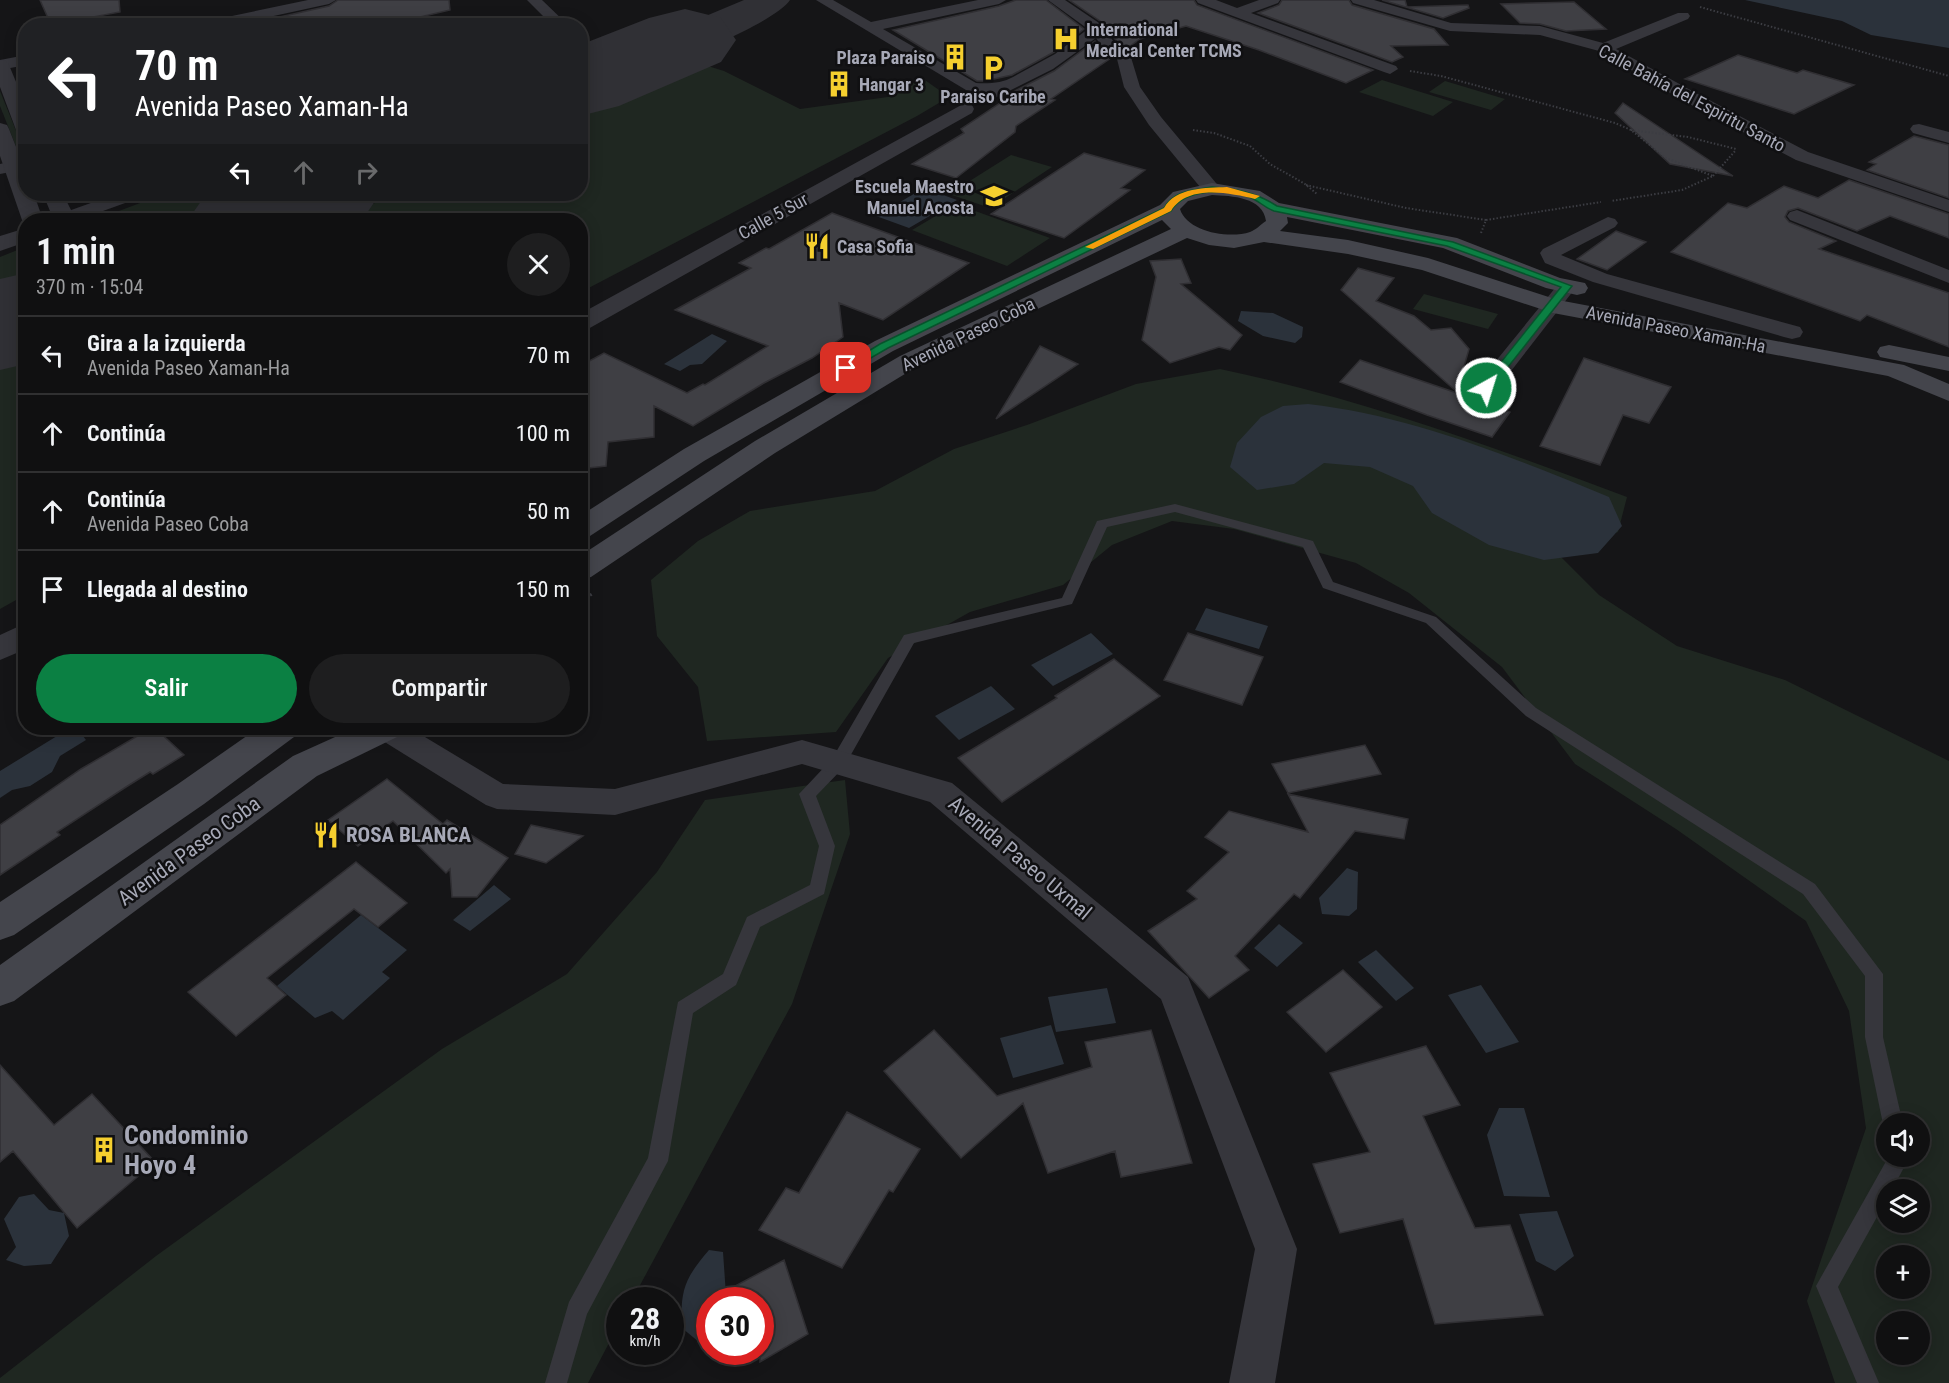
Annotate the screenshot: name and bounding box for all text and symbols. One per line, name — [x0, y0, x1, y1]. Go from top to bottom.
place label: International Medical Center TCMS — [1086, 19, 1242, 61]
hospital icon: International Medical Center TCMS — [1051, 24, 1081, 54]
street label: Calle Bahía del Espiritu Santo — [1595, 40, 1789, 156]
text: 70 m — [135, 41, 218, 90]
icon: left — [36, 42, 114, 120]
building icon: Plaza Paraiso — [940, 42, 970, 72]
place label: Plaza Paraiso — [837, 47, 935, 68]
parking icon: Paraiso Caribe — [978, 53, 1008, 83]
building icon: Hangar 3 — [824, 69, 854, 99]
place label: Hangar 3 — [859, 74, 924, 95]
place label: Paraiso Caribe — [940, 86, 1046, 107]
text: Avenida Paseo Xaman-Ha — [135, 91, 409, 123]
icon: left — [224, 156, 257, 189]
icon: ahead — [287, 156, 320, 189]
icon: right — [350, 156, 383, 189]
place label: Escuela Maestro Manuel Acosta — [855, 176, 974, 218]
school or university icon: Escuela Maestro Manuel Acosta — [979, 181, 1009, 211]
street label: Calle 5 Sur — [735, 188, 812, 244]
text: 1 min — [36, 231, 116, 273]
restaurant icon: Casa Sofia — [802, 231, 832, 261]
button: close — [507, 233, 570, 296]
place label: Casa Sofia — [837, 236, 914, 257]
text: 370 m · 15:04 — [36, 275, 143, 299]
street label: Avenida Paseo Coba — [898, 293, 1038, 375]
street label: Avenida Paseo Xaman-Ha — [1584, 301, 1768, 357]
text: Gira a la izquierda — [87, 331, 246, 356]
icon: left — [36, 339, 69, 372]
pin — [820, 342, 871, 393]
text: 70 m — [527, 343, 570, 368]
icon: arrive — [829, 351, 862, 384]
text: Avenida Paseo Xaman-Ha — [87, 356, 290, 380]
position arrow — [1454, 356, 1518, 420]
icon: ahead — [36, 417, 69, 450]
text: Continúa — [87, 421, 166, 446]
text: 100 m — [516, 421, 570, 446]
text: Continúa — [87, 487, 166, 512]
icon: ahead — [36, 495, 69, 528]
text: 50 m — [527, 499, 570, 524]
text: Avenida Paseo Coba — [87, 512, 249, 536]
icon: arrive — [36, 573, 69, 606]
text: Llegada al destino — [87, 577, 248, 602]
text: 150 m — [516, 577, 570, 602]
button: Salir — [36, 654, 297, 723]
button: Compartir — [309, 654, 570, 723]
street label: Avenida Paseo Coba — [113, 791, 265, 911]
street label: Avenida Paseo Uxmal — [944, 791, 1096, 925]
restaurant icon: ROSA BLANCA — [311, 820, 341, 850]
place label: ROSA BLANCA — [346, 823, 471, 847]
map controls — [1876, 1113, 1930, 1365]
button: sound — [1876, 1113, 1930, 1167]
place label: Condominio Hoyo 4 — [124, 1120, 249, 1180]
building icon: Condominio Hoyo 4 — [89, 1135, 119, 1165]
button: layers — [1876, 1179, 1930, 1233]
button: + — [1876, 1245, 1930, 1299]
speed limit sign: 30 — [696, 1287, 774, 1365]
text: 28 — [630, 1301, 660, 1336]
button: − — [1876, 1311, 1930, 1365]
text: km/h — [630, 1332, 660, 1350]

